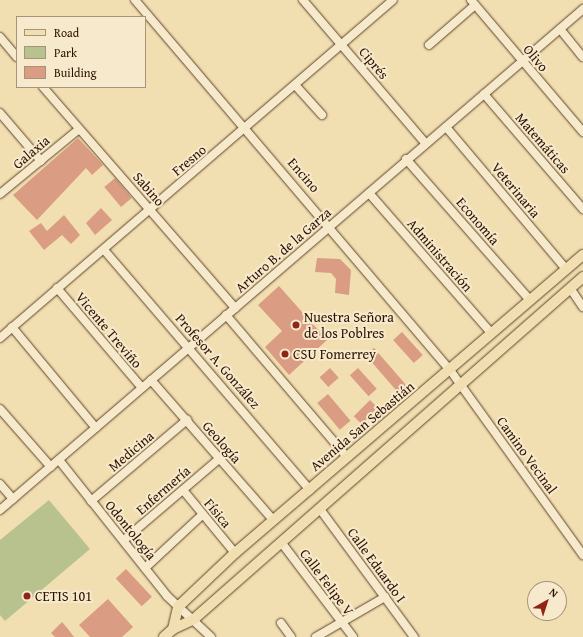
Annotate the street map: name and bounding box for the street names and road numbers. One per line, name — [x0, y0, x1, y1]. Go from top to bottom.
street label: Olivo — [520, 41, 552, 75]
street label: Ciprés — [356, 43, 392, 83]
street label: Matemáticas — [512, 109, 574, 177]
street label: Galaxia — [9, 132, 53, 172]
street label: Fresno — [168, 141, 210, 179]
street label: Encino — [285, 154, 323, 196]
street label: Veterinaria — [488, 159, 544, 221]
street label: Sabino — [130, 169, 168, 209]
street label: Economía — [453, 194, 503, 248]
street label: Arturo B. de la Garza — [232, 204, 334, 296]
street label: Administración — [404, 215, 476, 295]
street label: Vicente Treviño — [72, 289, 146, 371]
street label: Profesor A. González — [172, 310, 264, 412]
street label: Avenida San Sebastián — [307, 378, 417, 474]
street label: Camino Vecinal — [493, 413, 561, 497]
street label: Geología — [199, 417, 245, 467]
street label: Medicina — [105, 427, 157, 475]
street label: Enfermería — [133, 462, 193, 518]
street label: Física — [201, 495, 235, 531]
street label: Odontología — [102, 497, 160, 563]
street label: Calle Eduardo I — [344, 524, 410, 606]
street label: Calle Felipe V — [297, 545, 357, 619]

